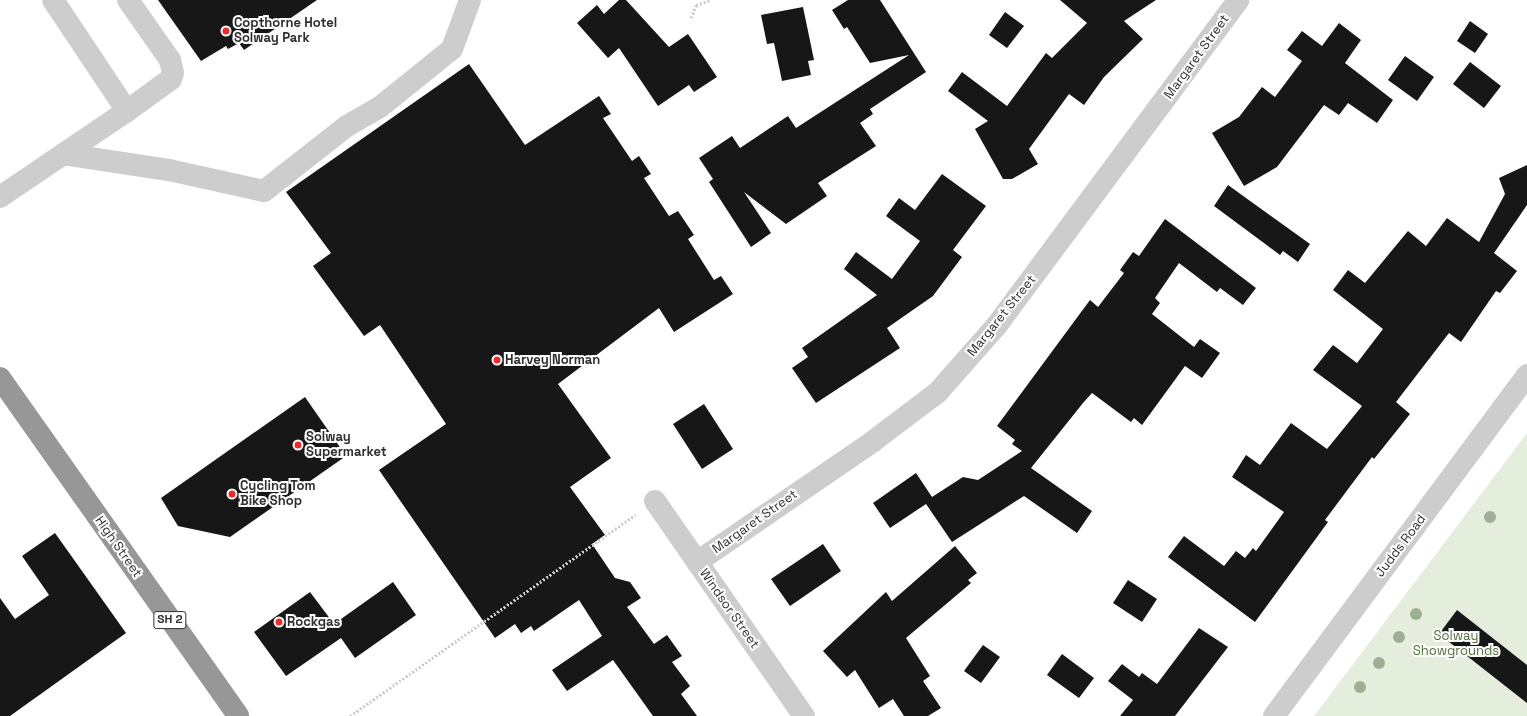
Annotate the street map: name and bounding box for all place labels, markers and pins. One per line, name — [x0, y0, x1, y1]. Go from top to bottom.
place label: Copthorne Hotel Solway Park — [234, 16, 337, 47]
marker: Copthorne Hotel Solway Park — [221, 26, 231, 36]
place label: Harvey Norman — [505, 352, 600, 368]
marker: Harvey Norman — [492, 355, 502, 365]
place label: Solway Supermarket — [306, 430, 387, 461]
marker: Solway Supermarket — [293, 440, 303, 450]
place label: Cycling Tom Bike Shop — [240, 479, 316, 510]
marker: Cycling Tom Bike Shop — [227, 489, 237, 499]
place label: Rockgas — [287, 614, 340, 630]
marker: Rockgas — [274, 617, 284, 627]

